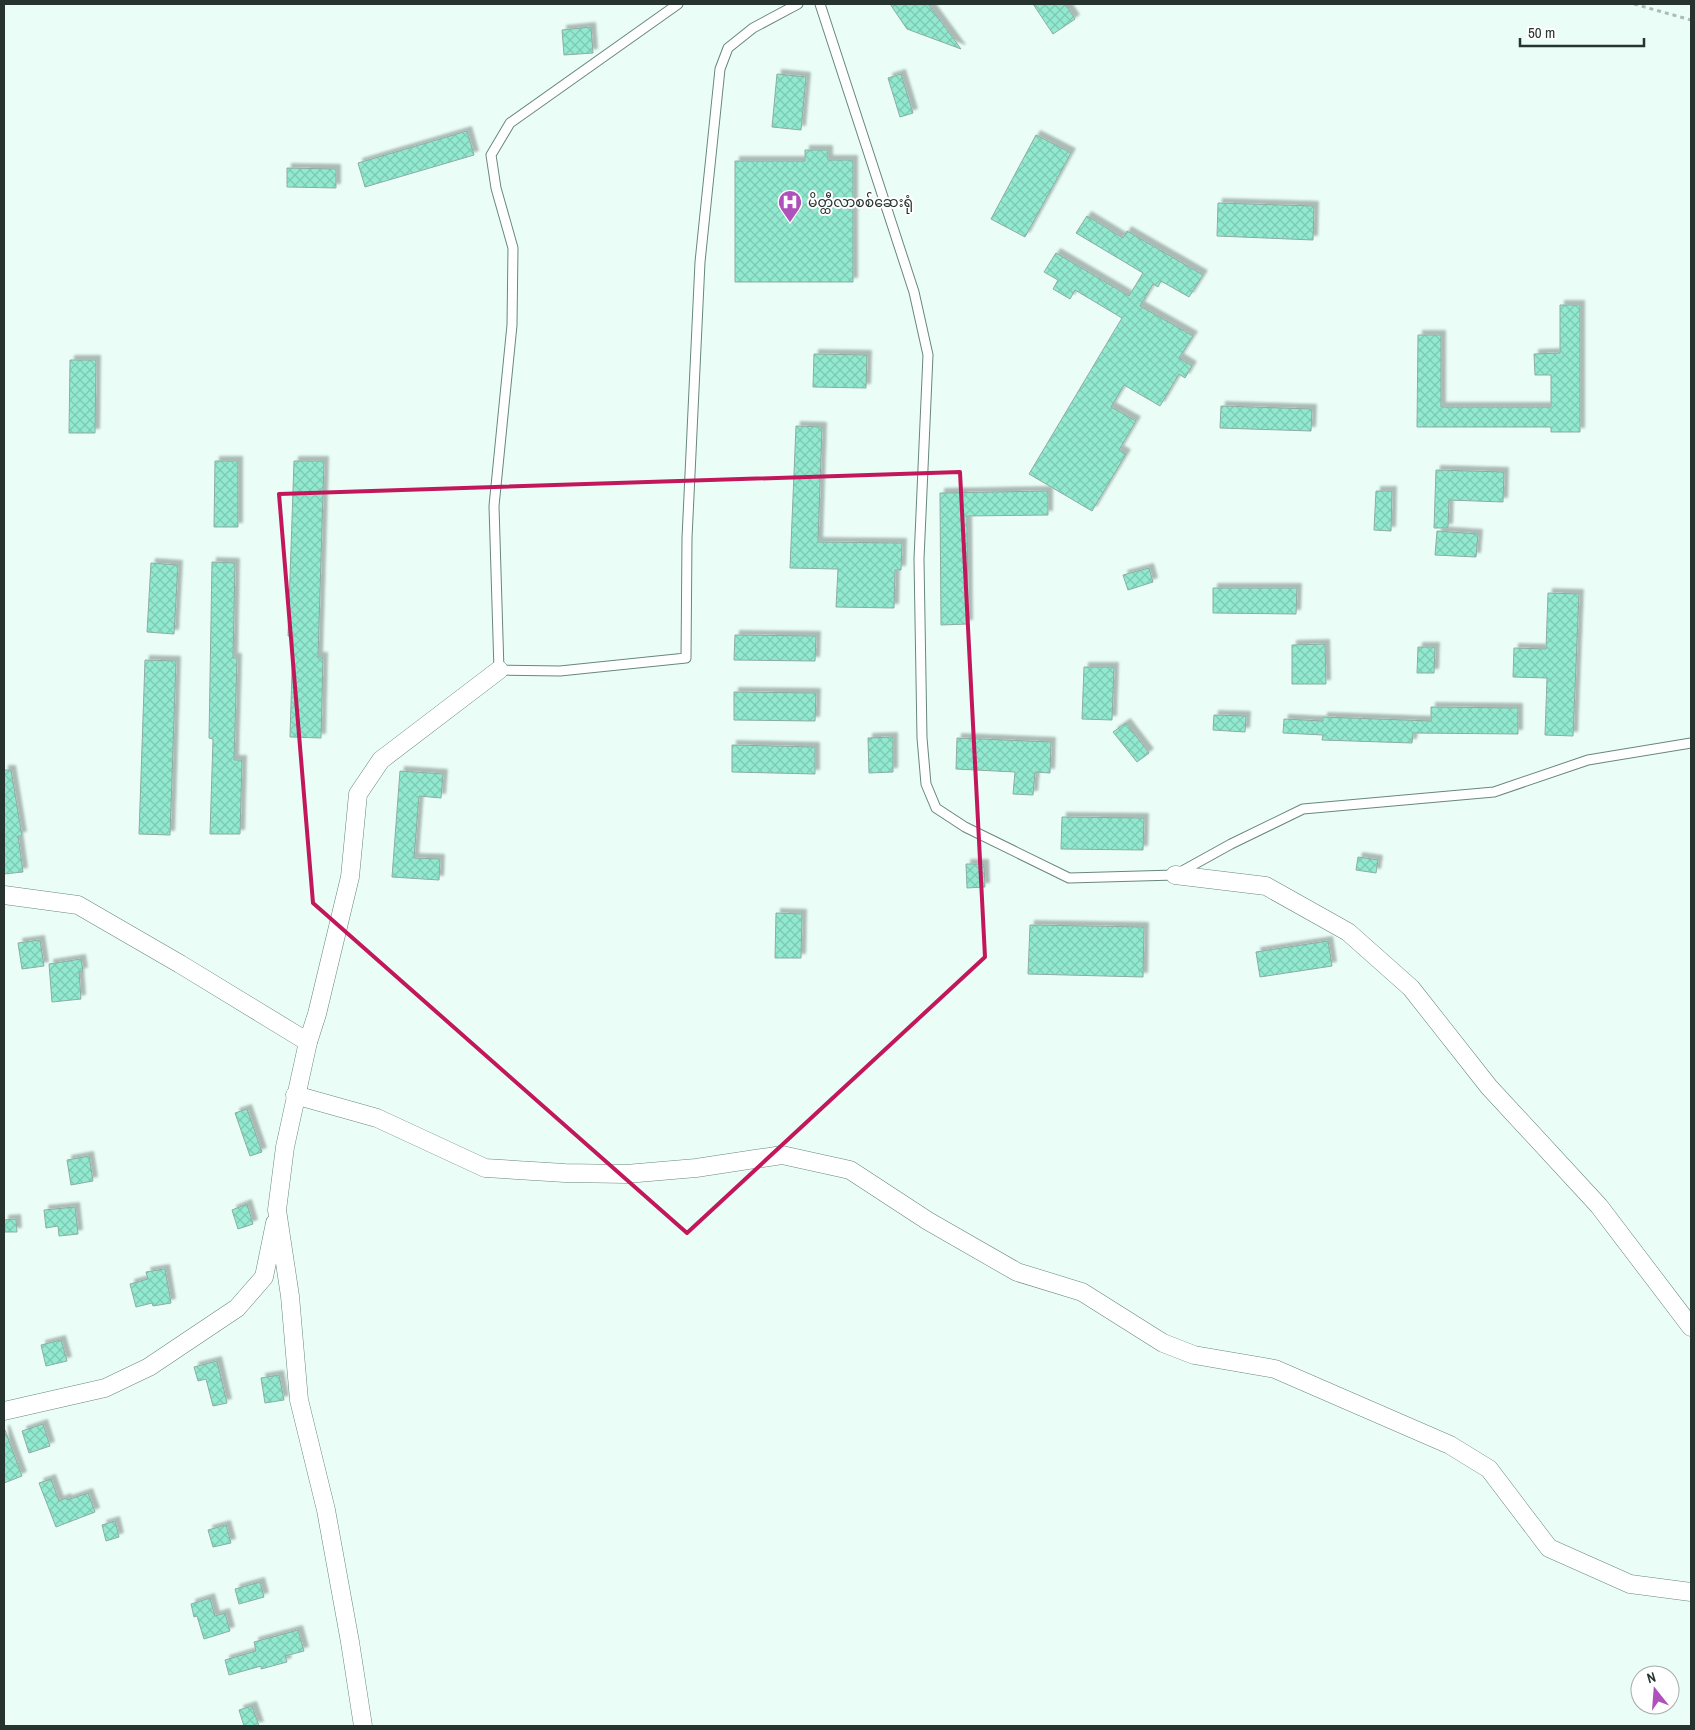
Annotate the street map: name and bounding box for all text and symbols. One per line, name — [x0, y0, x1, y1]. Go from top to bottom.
scale bar — [1520, 15, 1644, 47]
text: 50 m — [1528, 22, 1555, 43]
hospital icon: မိတ္ထီလာစစ်ဆေးရုံ — [777, 189, 803, 223]
place label: မိတ္ထီလာစစ်ဆေးရုံ — [808, 192, 913, 214]
north arrow — [1630, 1665, 1680, 1715]
text: N — [1645, 1668, 1658, 1687]

